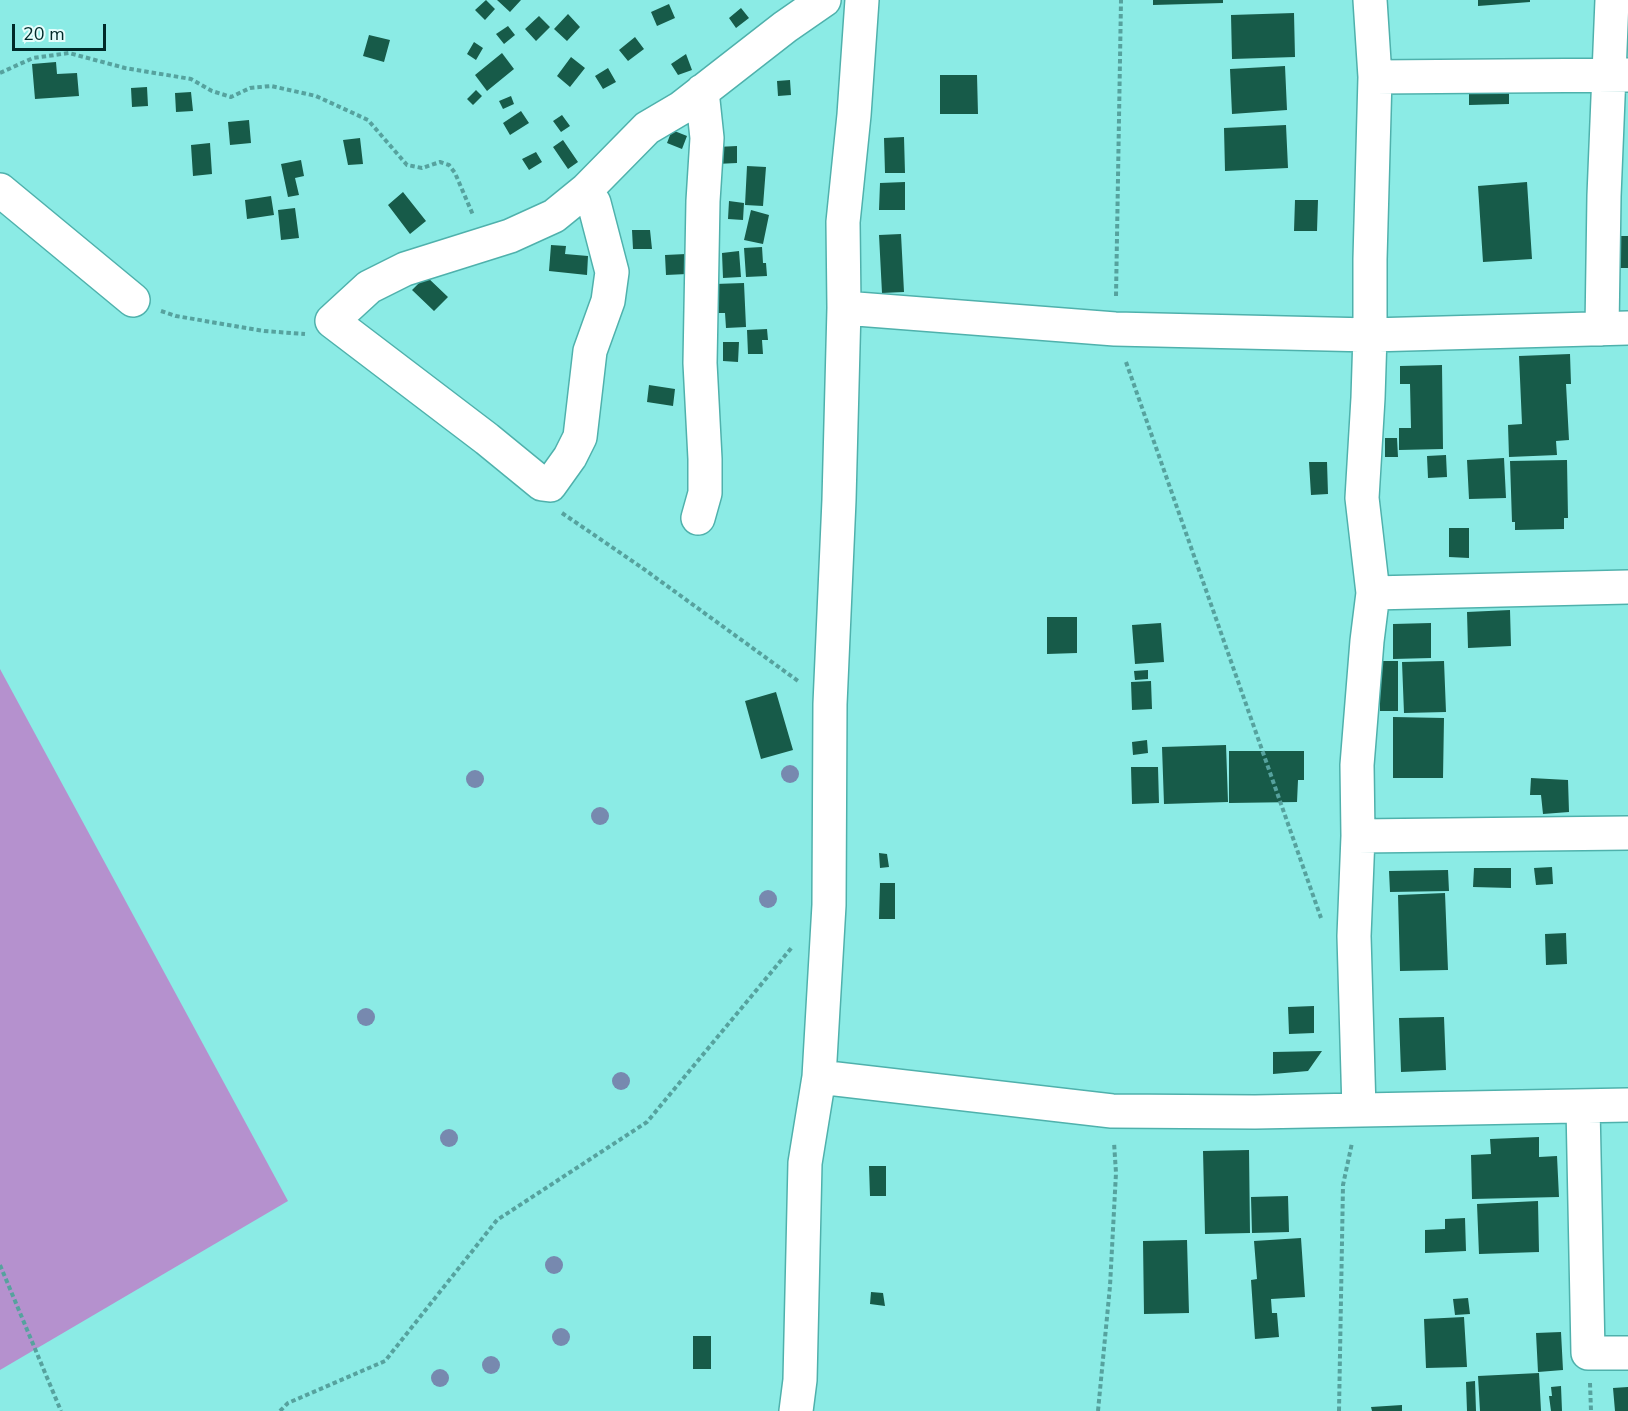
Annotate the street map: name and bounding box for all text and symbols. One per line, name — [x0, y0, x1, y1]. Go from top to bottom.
scale bar — [15, 12, 110, 50]
text: 20 m — [23, 22, 65, 46]

